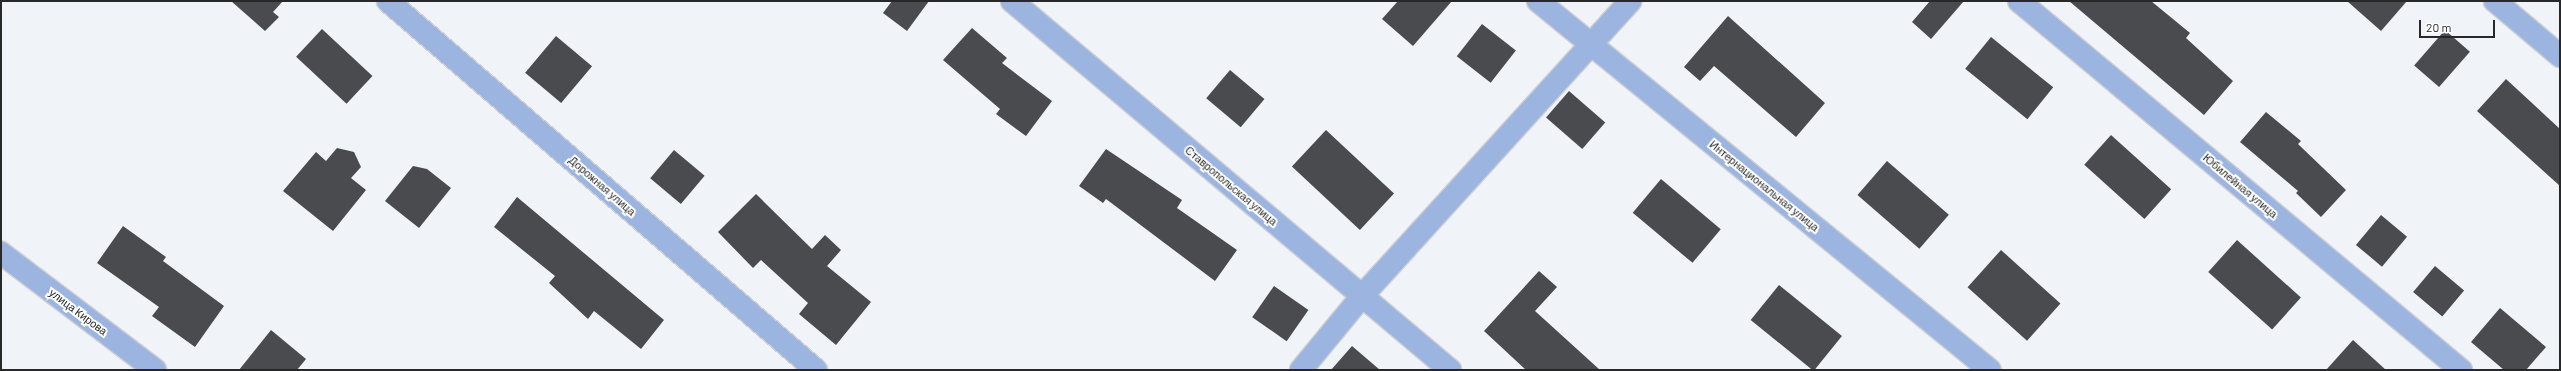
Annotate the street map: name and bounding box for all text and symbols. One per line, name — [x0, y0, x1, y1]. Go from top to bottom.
scale bar — [2421, 12, 2497, 38]
text: 20 m — [2426, 20, 2452, 34]
street label: Интернациональная улица — [1707, 138, 1821, 234]
street label: Ставропольская улица — [1182, 144, 1280, 228]
street label: Юбилейная улица — [2200, 151, 2280, 221]
street label: Дорожная улица — [566, 154, 638, 218]
street label: улица Кирова — [46, 286, 110, 338]

